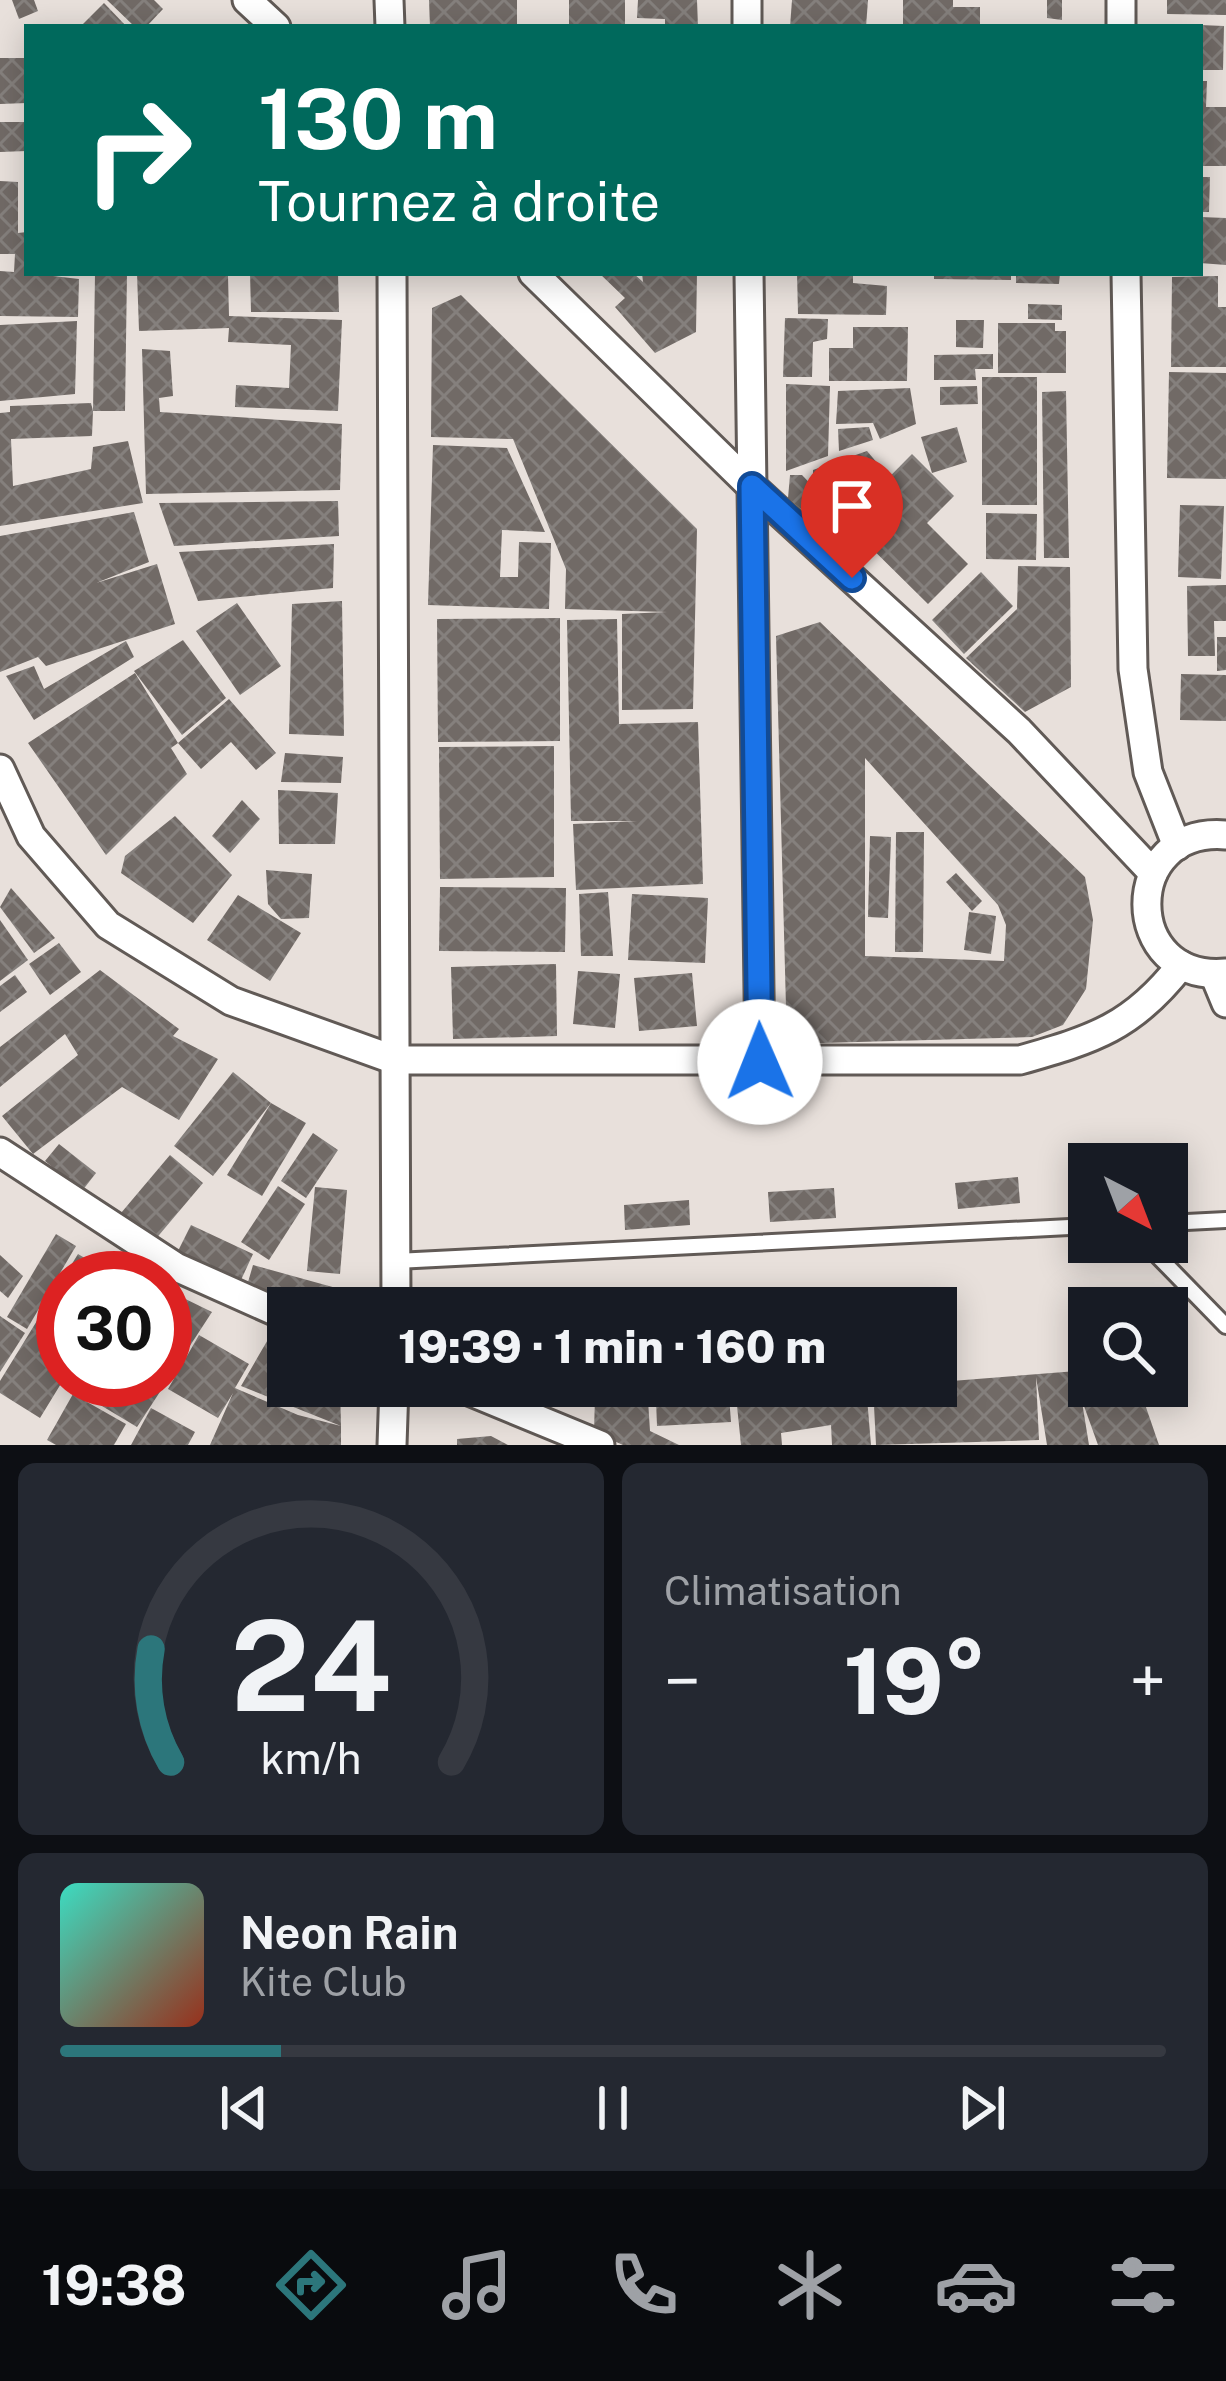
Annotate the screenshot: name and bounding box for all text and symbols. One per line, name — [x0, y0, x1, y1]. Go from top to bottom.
text: 130 m — [258, 69, 498, 168]
icon: right — [60, 72, 216, 228]
text: Tournez à droite — [258, 170, 660, 233]
pin — [801, 455, 903, 578]
icon: arrive — [819, 473, 885, 539]
position arrow — [697, 999, 823, 1125]
north arrow — [1068, 1143, 1188, 1263]
map controls — [1068, 1143, 1188, 1407]
speed limit sign: 30 — [36, 1251, 192, 1407]
button: search — [1068, 1287, 1188, 1407]
text: 19:39 · 1 min · 160 m — [398, 1320, 826, 1373]
text: Climatisation — [664, 1568, 902, 1614]
text: 24 — [230, 1592, 392, 1739]
text: 19° — [843, 1628, 987, 1734]
text: − — [664, 1642, 701, 1720]
text: + — [1129, 1642, 1166, 1720]
text: km/h — [261, 1733, 361, 1784]
text: Neon Rain — [240, 1906, 458, 1959]
text: Kite Club — [240, 1959, 406, 2005]
icon: previous — [211, 2075, 277, 2141]
icon: pause — [580, 2075, 646, 2141]
icon: next — [949, 2075, 1015, 2141]
icon: directions — [269, 2243, 353, 2327]
icon: music — [435, 2243, 519, 2327]
icon: phone — [602, 2243, 686, 2327]
icon: climate — [768, 2243, 852, 2327]
icon: car — [934, 2243, 1018, 2327]
icon: filters — [1101, 2243, 1185, 2327]
text: 19:38 — [41, 2254, 186, 2317]

